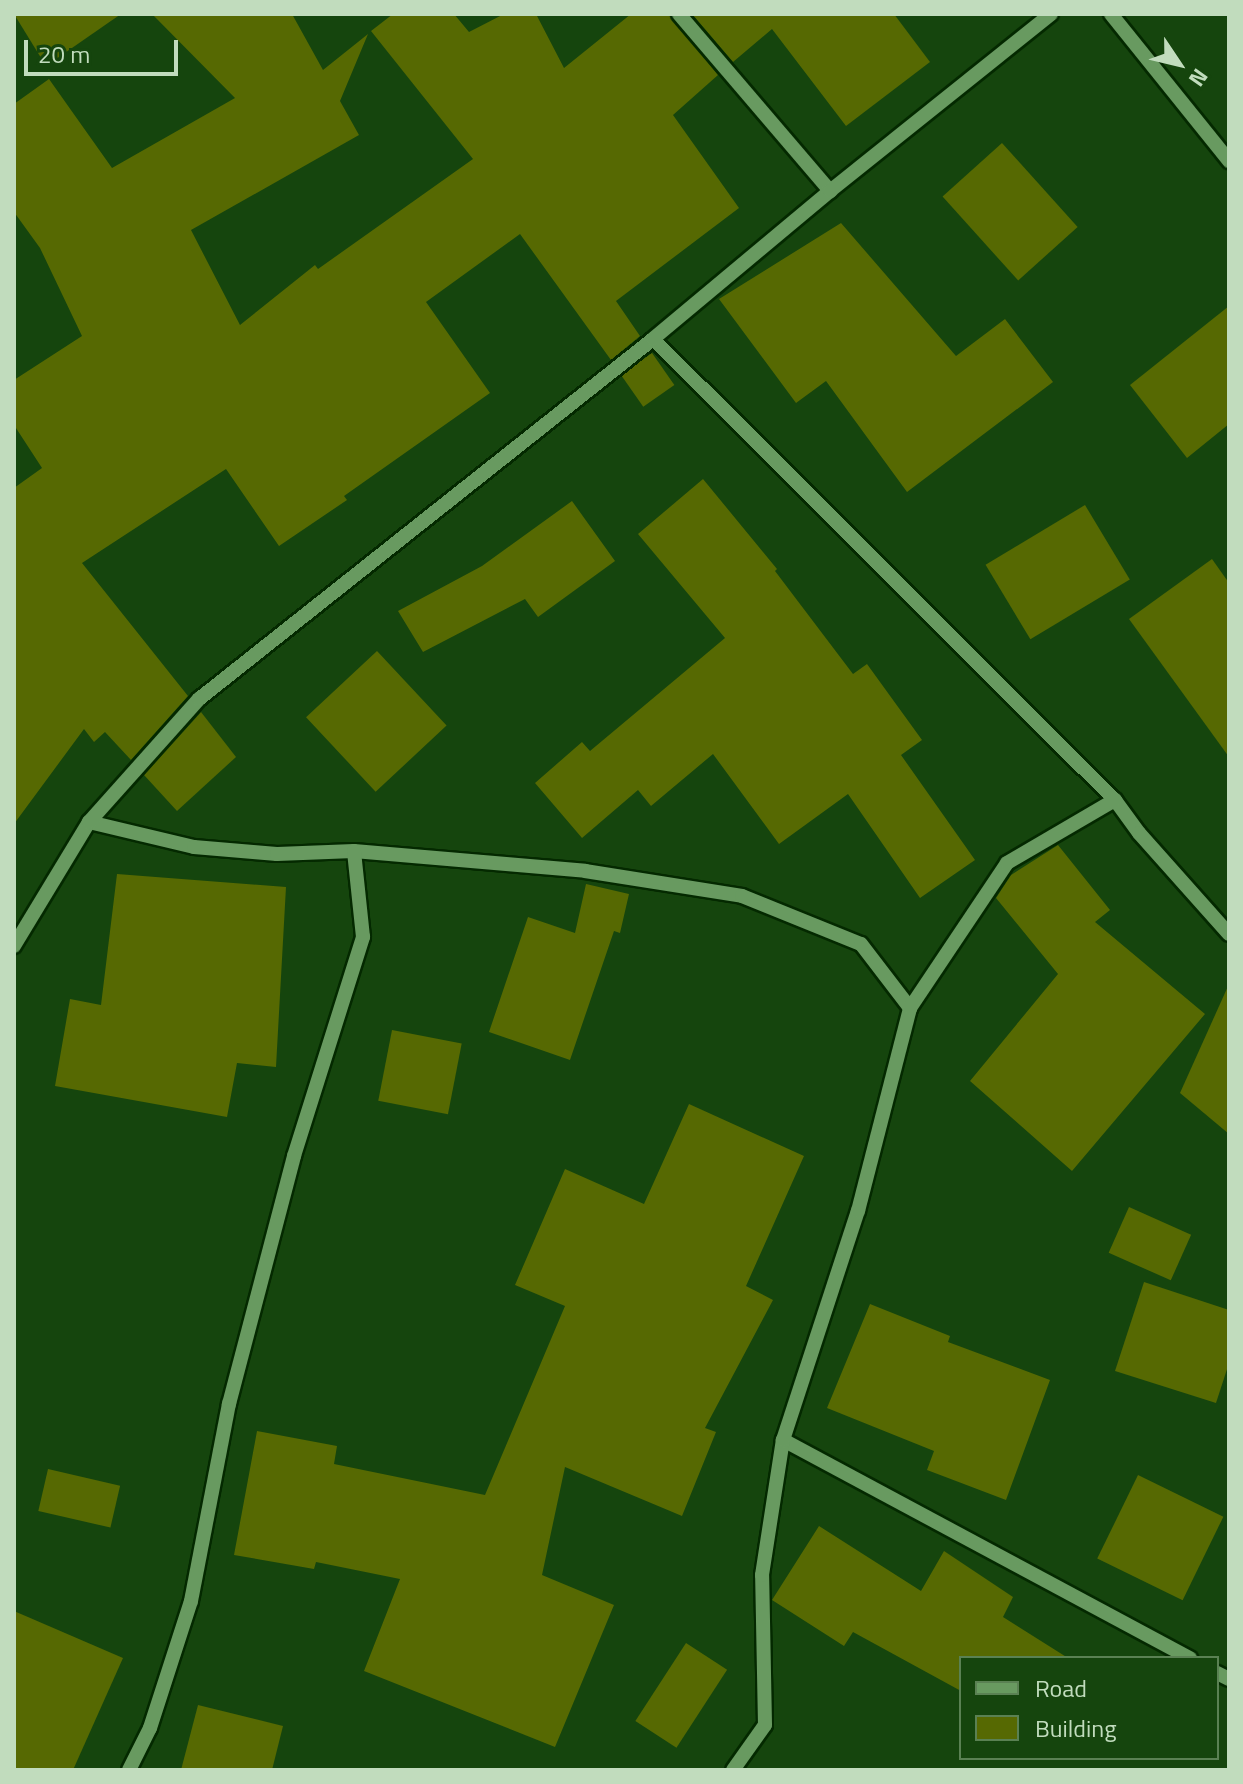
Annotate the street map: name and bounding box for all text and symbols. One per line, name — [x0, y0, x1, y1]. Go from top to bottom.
scale bar — [28, 24, 182, 74]
north arrow — [1139, 24, 1219, 104]
text: 20 m — [38, 36, 90, 72]
text: N — [1180, 62, 1217, 94]
legend — [959, 1656, 1219, 1760]
text: Road — [1035, 1670, 1087, 1706]
text: Building — [1035, 1710, 1117, 1746]

